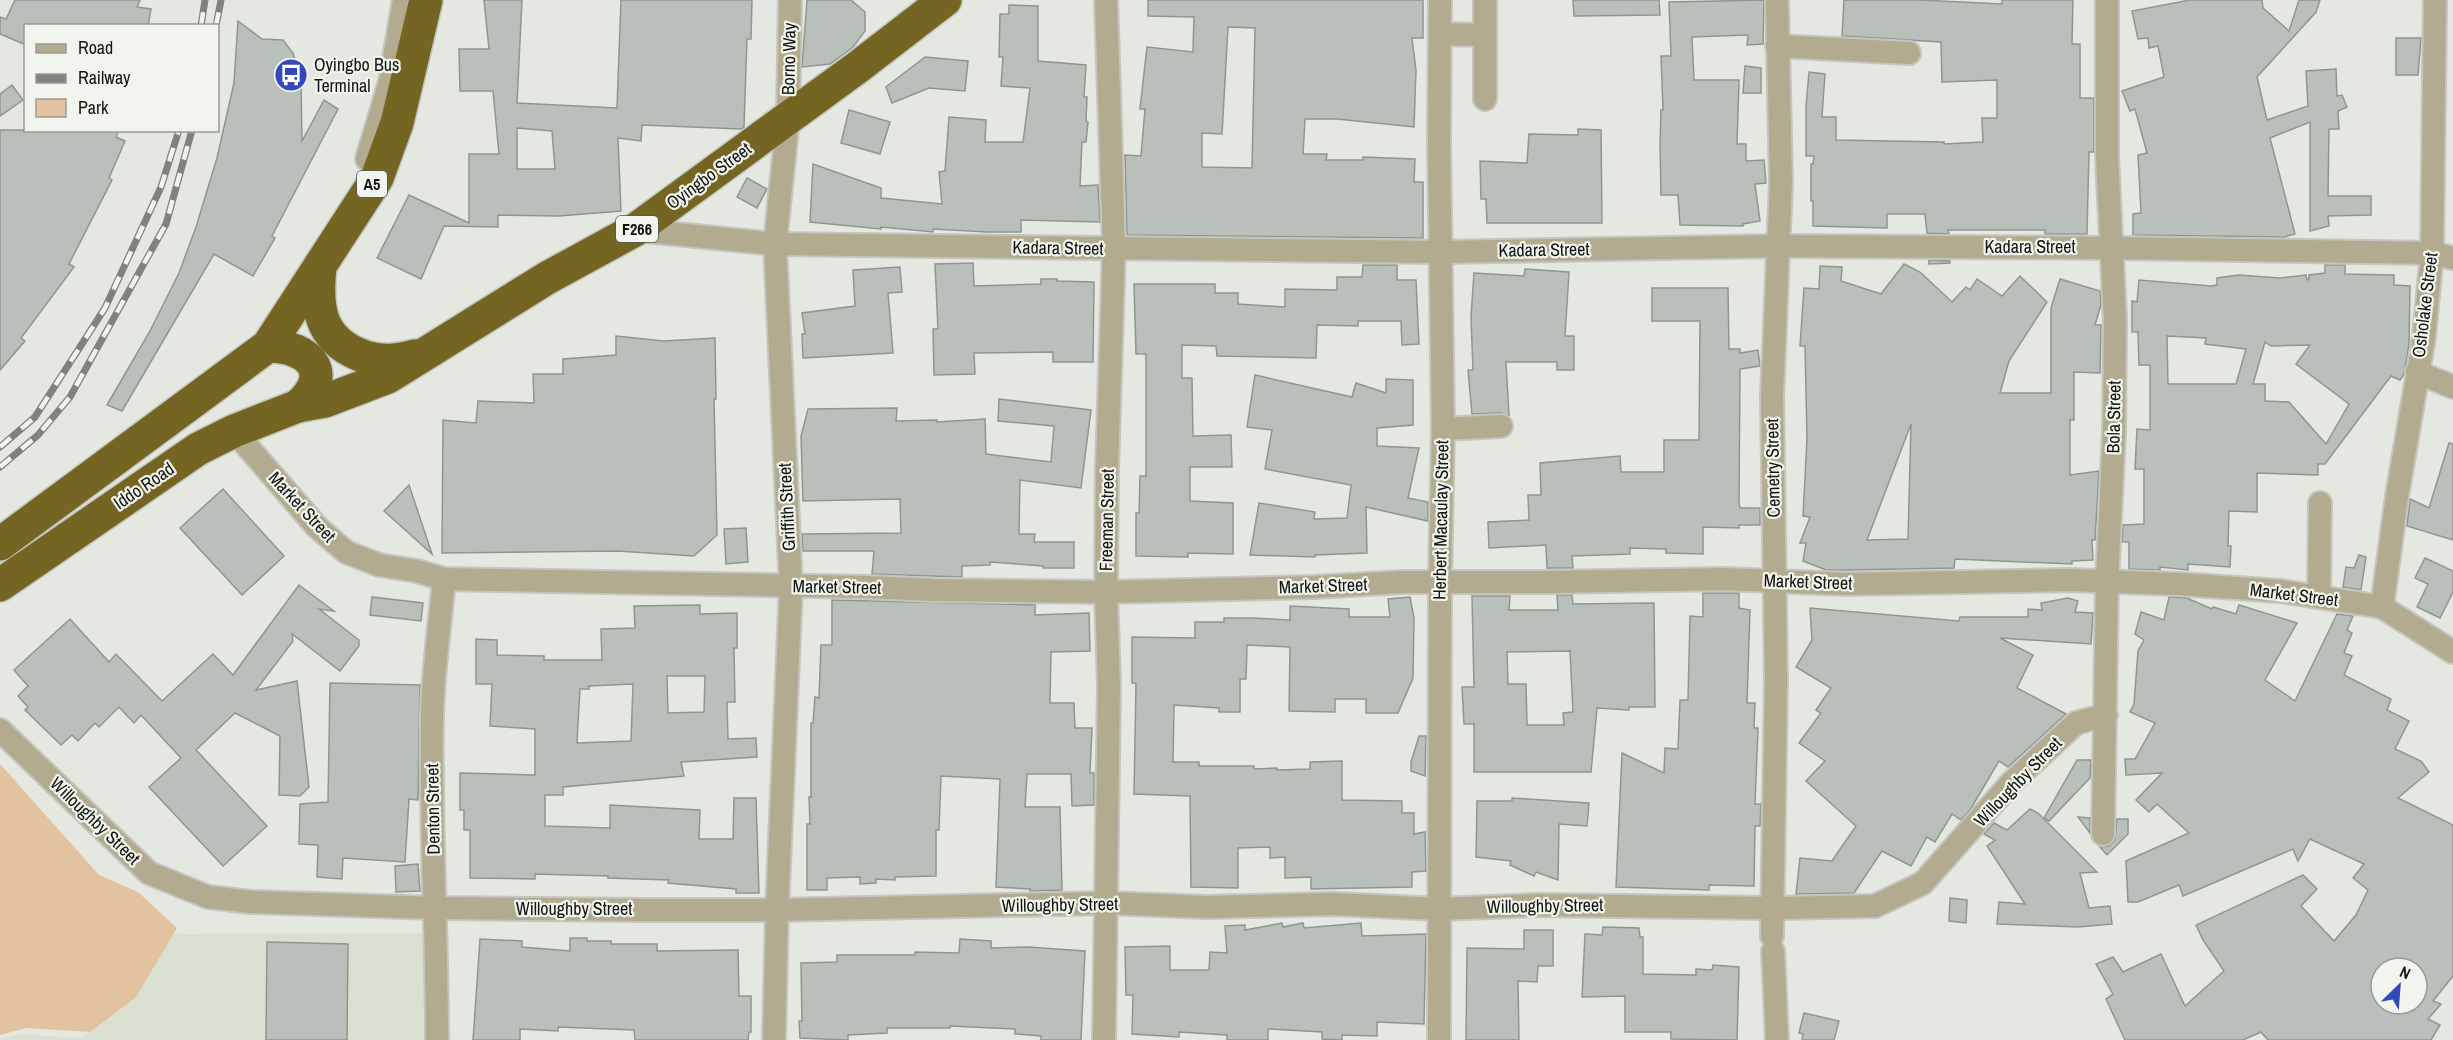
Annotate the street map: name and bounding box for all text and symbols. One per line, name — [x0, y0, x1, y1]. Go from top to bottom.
street label: Borno Way — [775, 22, 802, 95]
legend — [24, 24, 219, 132]
text: Road — [78, 35, 113, 60]
place label: Oyingbo Bus Terminal — [314, 52, 399, 98]
bus stop icon: Oyingbo Bus Terminal — [273, 57, 309, 93]
text: Railway — [78, 65, 131, 90]
text: Park — [78, 95, 109, 120]
street label: Oyingbo Street — [661, 136, 756, 215]
road number: A5 — [357, 171, 387, 197]
road number: F266 — [616, 216, 658, 242]
street label: Kadara Street — [1012, 234, 1104, 261]
street label: Kadara Street — [1984, 234, 2076, 259]
street label: Kadara Street — [1498, 236, 1590, 263]
street label: Osholake Street — [2406, 251, 2443, 359]
street label: Bola Street — [2100, 380, 2127, 454]
street label: Cemetry Street — [1759, 418, 1786, 518]
street label: Herbert Macaulay Street — [1427, 440, 1454, 600]
street label: Iddo Road — [108, 456, 179, 515]
street label: Griffith Street — [772, 462, 801, 552]
street label: Market Street — [263, 466, 342, 548]
street label: Freeman Street — [1093, 469, 1120, 571]
street label: Market Street — [1763, 567, 1853, 596]
street label: Market Street — [1278, 571, 1368, 600]
street label: Market Street — [792, 573, 882, 600]
street label: Market Street — [2249, 577, 2340, 612]
street label: Willoughby Street — [1968, 731, 2067, 832]
street label: Denton Street — [419, 763, 446, 855]
street label: Willoughby Street — [45, 771, 146, 870]
street label: Willoughby Street — [1002, 891, 1118, 918]
street label: Willoughby Street — [1487, 892, 1603, 919]
street label: Willoughby Street — [516, 896, 632, 921]
north arrow — [2369, 956, 2429, 1016]
text: N — [2396, 960, 2414, 984]

